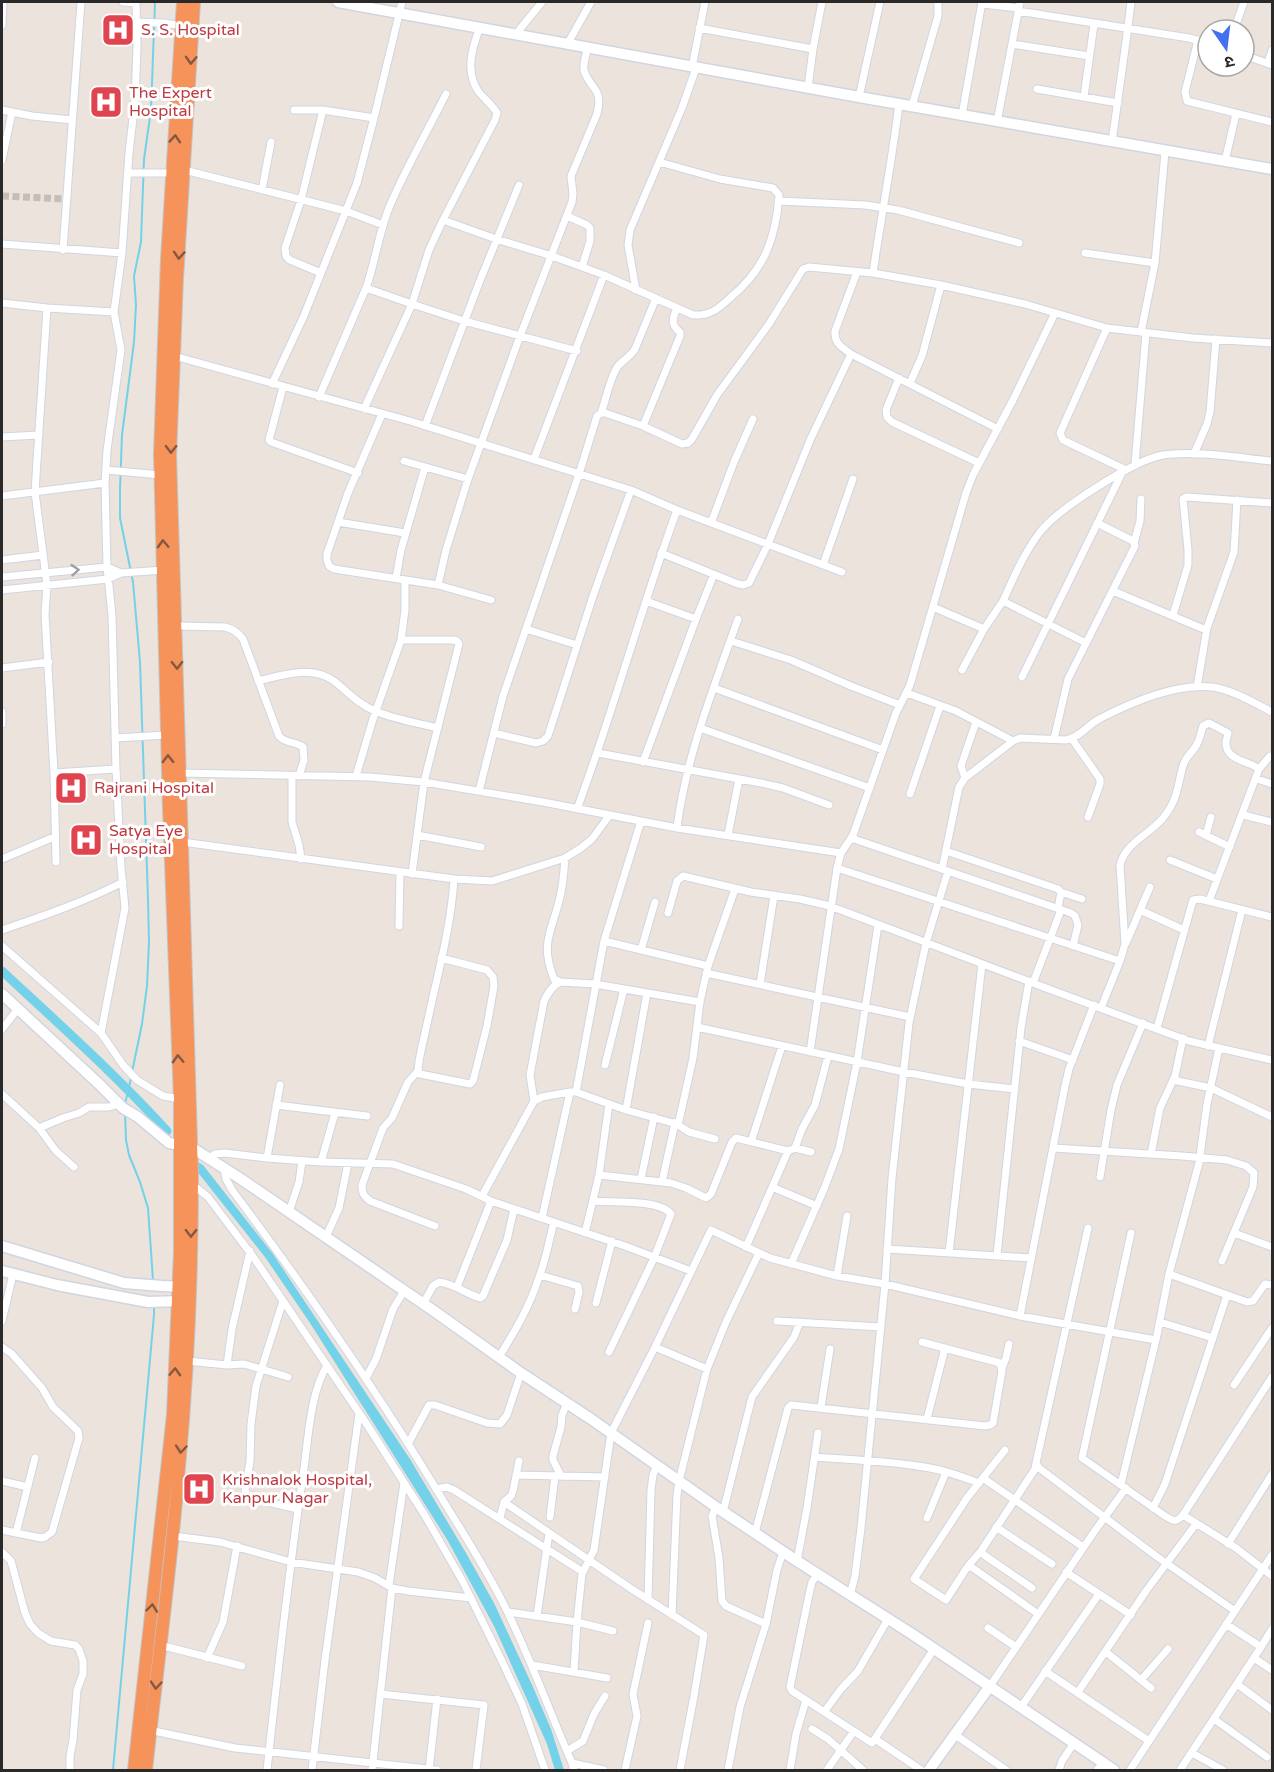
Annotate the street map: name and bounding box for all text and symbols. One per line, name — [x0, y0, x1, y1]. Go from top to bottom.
hospital icon: S. S. Hospital — [100, 12, 136, 48]
north arrow — [1196, 18, 1256, 78]
place label: S. S. Hospital — [141, 20, 240, 40]
text: उ — [1222, 51, 1236, 73]
one-way arrow — [184, 55, 197, 64]
place label: The Expert Hospital — [129, 83, 212, 121]
hospital icon: The Expert Hospital — [88, 84, 124, 120]
one-way arrow — [168, 134, 181, 144]
one-way arrow — [173, 250, 186, 259]
one-way arrow — [165, 445, 177, 454]
one-way arrow — [156, 539, 169, 548]
one-way arrow — [70, 564, 79, 577]
one-way arrow — [171, 661, 184, 670]
one-way arrow — [162, 755, 174, 764]
hospital icon: Rajrani Hospital — [53, 770, 89, 806]
place label: Rajrani Hospital — [94, 778, 214, 798]
place label: Satya Eye Hospital — [109, 821, 183, 859]
hospital icon: Satya Eye Hospital — [68, 822, 104, 858]
one-way arrow — [172, 1055, 184, 1064]
one-way arrow — [185, 1229, 197, 1238]
one-way arrow — [169, 1368, 182, 1377]
one-way arrow — [175, 1445, 188, 1454]
place label: Krishnalok Hospital, Kanpur Nagar — [222, 1470, 372, 1508]
hospital icon: Krishnalok Hospital, Kanpur Nagar — [181, 1471, 217, 1507]
one-way arrow — [146, 1603, 158, 1613]
one-way arrow — [150, 1680, 163, 1689]

